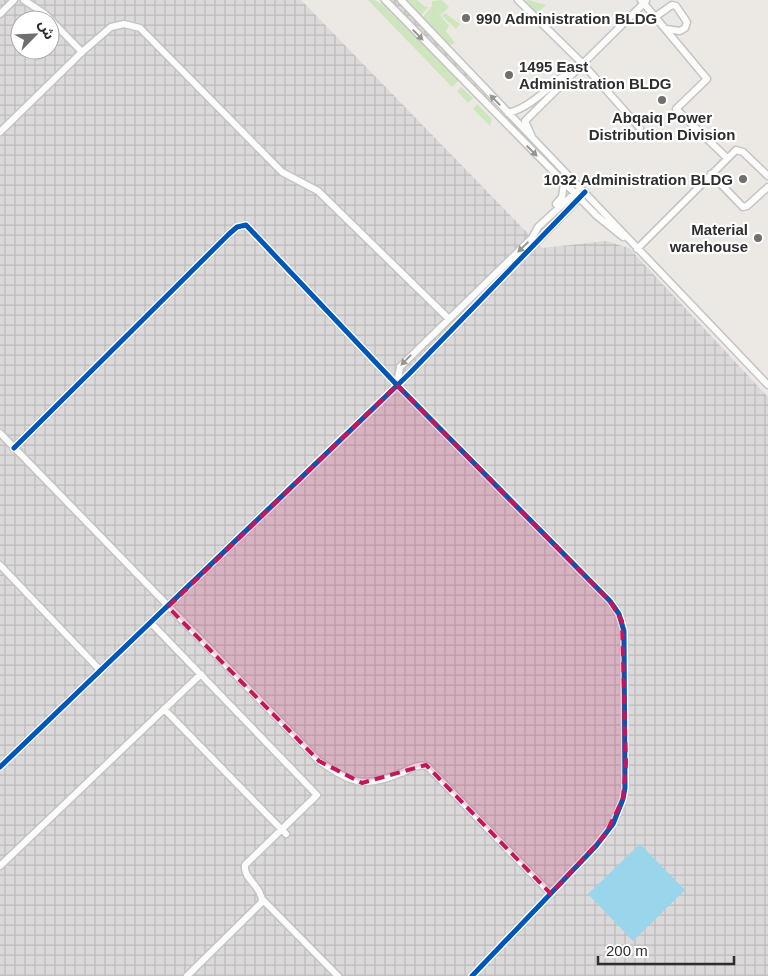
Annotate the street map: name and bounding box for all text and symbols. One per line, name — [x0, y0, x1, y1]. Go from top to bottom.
north arrow — [10, 10, 60, 60]
place label: 990 Administration BLDG — [476, 10, 657, 27]
marker: 990 Administration BLDG — [460, 12, 472, 24]
text: ش — [36, 18, 58, 42]
one-way arrow — [412, 29, 424, 41]
place label: 1495 East Administration BLDG — [519, 58, 672, 92]
marker: 1495 East Administration BLDG — [503, 69, 515, 81]
one-way arrow — [489, 94, 501, 106]
marker: Abqaiq Power Distribution Division — [656, 94, 668, 106]
place label: Abqaiq Power Distribution Division — [589, 109, 735, 143]
one-way arrow — [526, 145, 538, 157]
place label: 1032 Administration BLDG — [544, 171, 733, 188]
marker: 1032 Administration BLDG — [737, 173, 749, 185]
place label: Material warehouse — [669, 221, 748, 255]
marker: Material warehouse — [752, 232, 764, 244]
one-way arrow — [517, 241, 529, 253]
one-way arrow — [401, 354, 413, 366]
scale bar — [598, 934, 734, 966]
text: 200 m — [606, 942, 648, 959]

